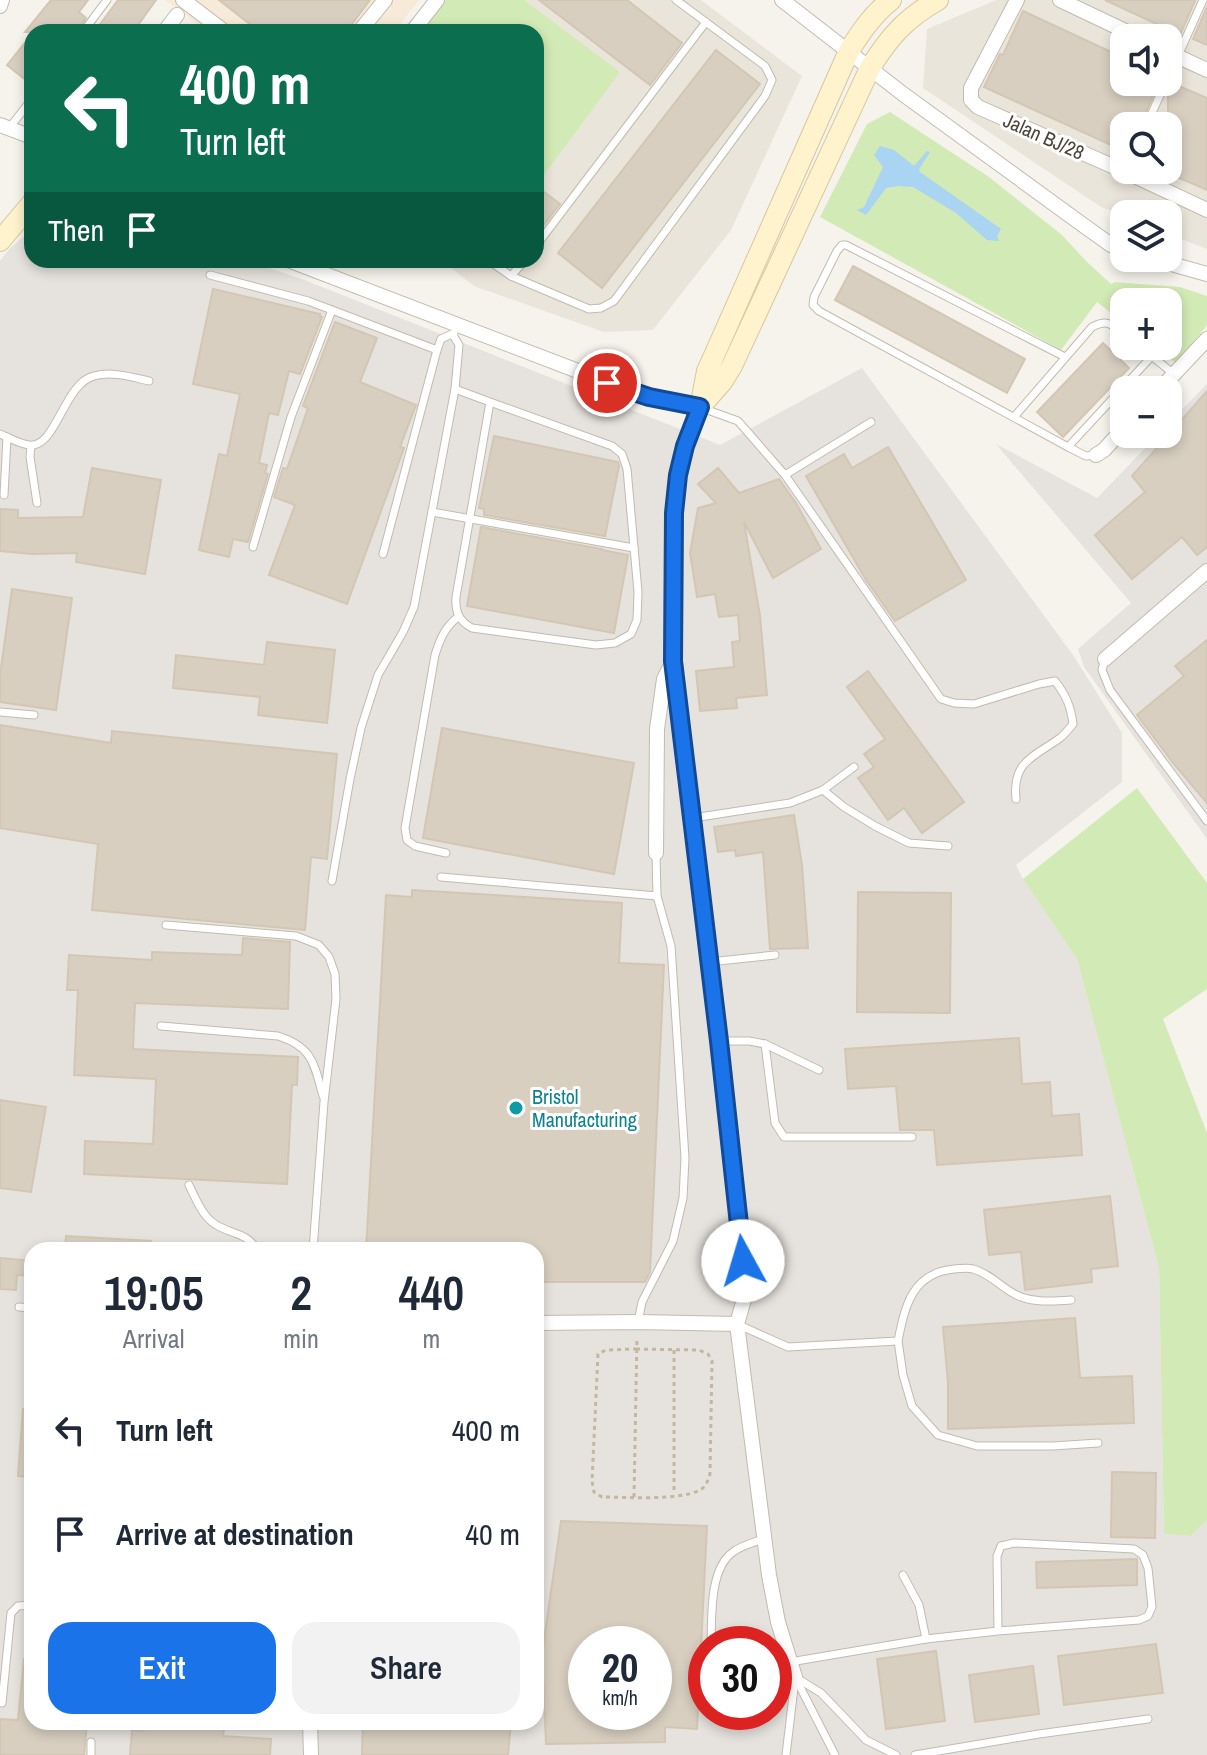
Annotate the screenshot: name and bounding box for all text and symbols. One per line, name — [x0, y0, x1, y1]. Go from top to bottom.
map controls — [1110, 24, 1182, 448]
button: sound — [1110, 24, 1182, 96]
text: 400 m — [180, 46, 310, 121]
icon: left — [48, 56, 152, 160]
street label: Jalan BJ/28 — [999, 106, 1089, 166]
button: search — [1110, 112, 1182, 184]
text: Turn left — [180, 118, 286, 166]
button: layers — [1110, 200, 1182, 272]
icon: arrive — [120, 208, 164, 252]
text: Then — [48, 210, 104, 250]
button: + — [1110, 288, 1182, 360]
pin — [573, 349, 641, 417]
icon: arrive — [585, 361, 629, 405]
button: − — [1110, 376, 1182, 448]
place label: Bristol Manufacturing — [532, 1083, 637, 1133]
marker: Bristol Manufacturing — [507, 1099, 525, 1117]
position arrow — [701, 1219, 785, 1303]
text: 19:05 — [104, 1260, 204, 1325]
text: 2 — [290, 1260, 312, 1325]
text: 440 — [399, 1260, 464, 1325]
text: Arrival — [123, 1321, 184, 1356]
text: min — [283, 1321, 319, 1356]
text: m — [423, 1321, 440, 1356]
icon: left — [48, 1408, 92, 1452]
text: Turn left — [116, 1410, 213, 1450]
text: 400 m — [452, 1410, 520, 1450]
icon: arrive — [48, 1512, 92, 1556]
text: Arrive at destination — [116, 1514, 354, 1554]
text: 40 m — [465, 1514, 520, 1554]
button: Exit — [48, 1622, 276, 1714]
button: Share — [292, 1622, 520, 1714]
speed limit sign: 30 — [688, 1626, 792, 1730]
text: 20 — [602, 1641, 638, 1694]
text: km/h — [602, 1684, 638, 1711]

